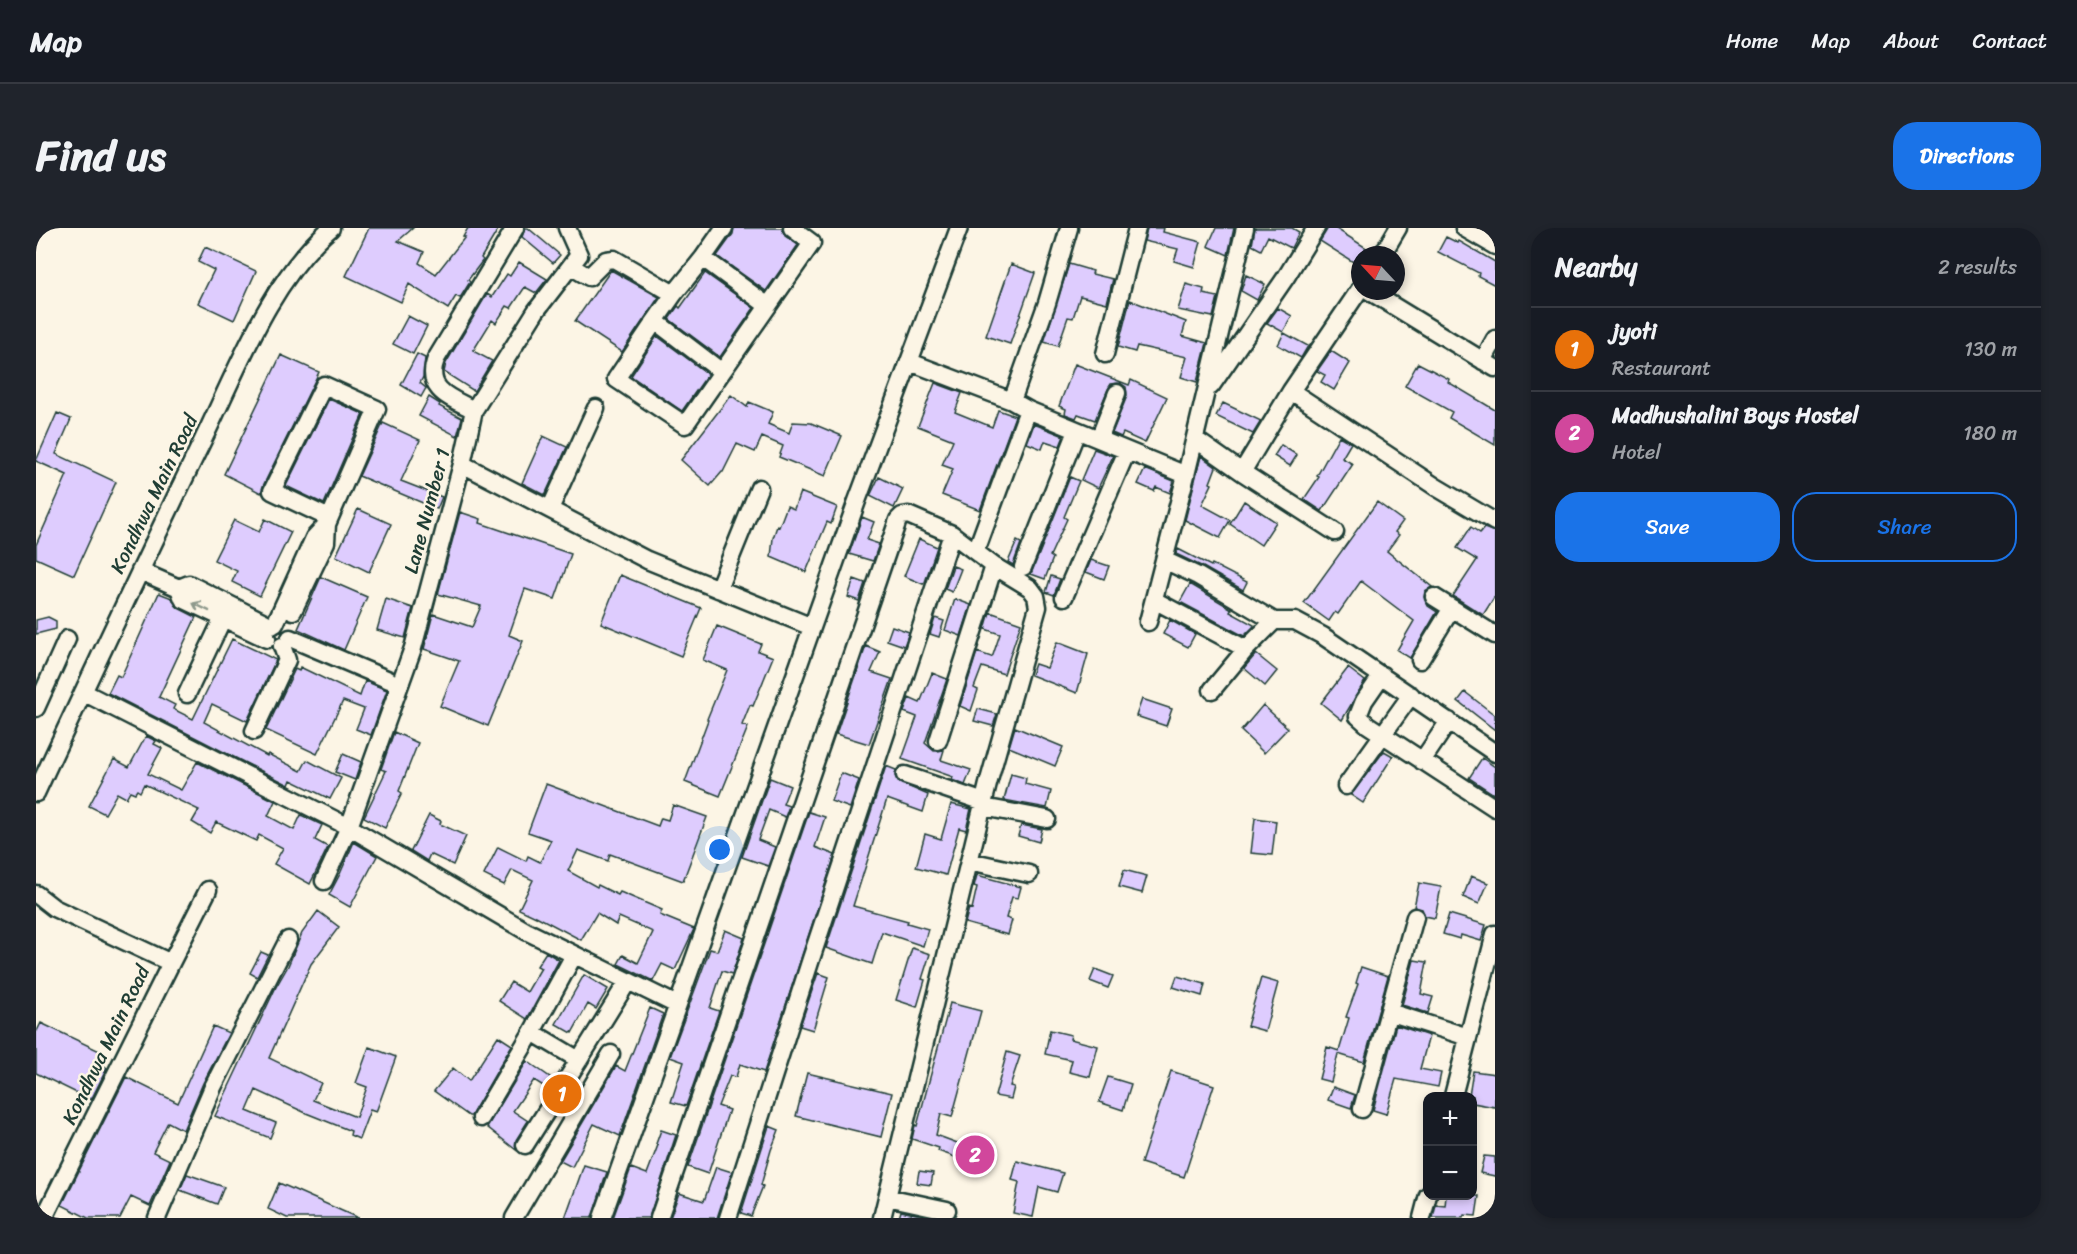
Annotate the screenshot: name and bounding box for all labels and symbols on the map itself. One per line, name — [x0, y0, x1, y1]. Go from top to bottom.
north arrow — [1351, 246, 1405, 300]
street label: Kondhwa Main Road — [100, 407, 208, 580]
street label: Lane Number 1 — [393, 444, 461, 578]
one-way arrow — [192, 601, 210, 613]
your location — [705, 835, 734, 864]
street label: Kondhwa Main Road — [52, 958, 160, 1131]
pin: 1 — [542, 1072, 582, 1116]
pin: 2 — [956, 1132, 994, 1178]

